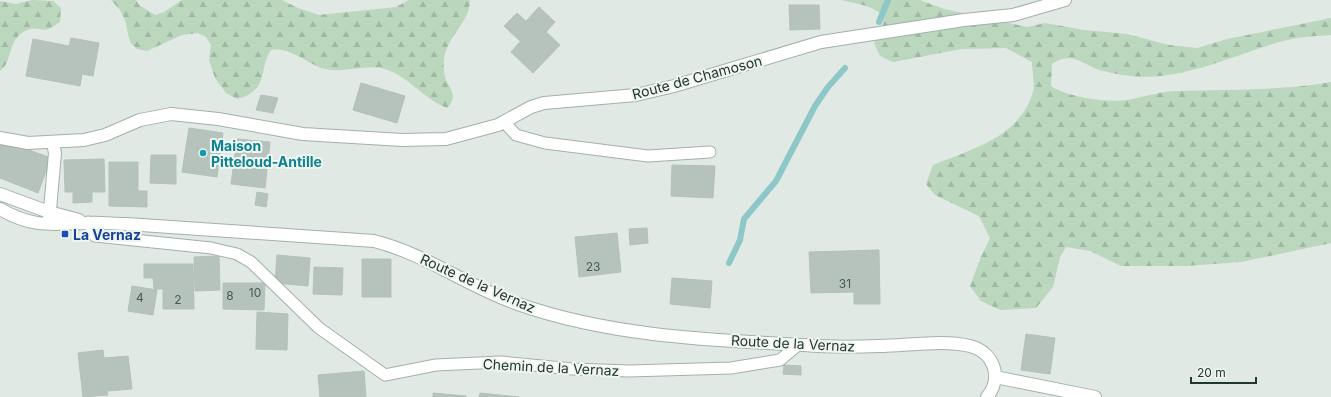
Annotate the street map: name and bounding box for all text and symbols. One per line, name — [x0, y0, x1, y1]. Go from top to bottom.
street label: Route de Chamoson — [630, 51, 764, 103]
place label: Maison Pitteloud-Antille — [211, 137, 322, 170]
marker: Maison Pitteloud-Antille — [198, 148, 208, 158]
place label: La Vernaz — [73, 226, 141, 243]
marker: La Vernaz — [60, 229, 70, 239]
street label: Route de la Vernaz — [418, 250, 538, 316]
house number: 23 — [586, 259, 600, 274]
house number: 31 — [839, 276, 851, 291]
house number: 10 — [249, 285, 261, 300]
house number: 8 — [226, 288, 234, 303]
house number: 4 — [136, 290, 144, 305]
house number: 2 — [174, 292, 182, 307]
street label: Route de la Vernaz — [730, 331, 856, 355]
street label: Chemin de la Vernaz — [482, 355, 620, 379]
scale bar — [1191, 359, 1256, 385]
text: 20 m — [1197, 365, 1226, 380]

